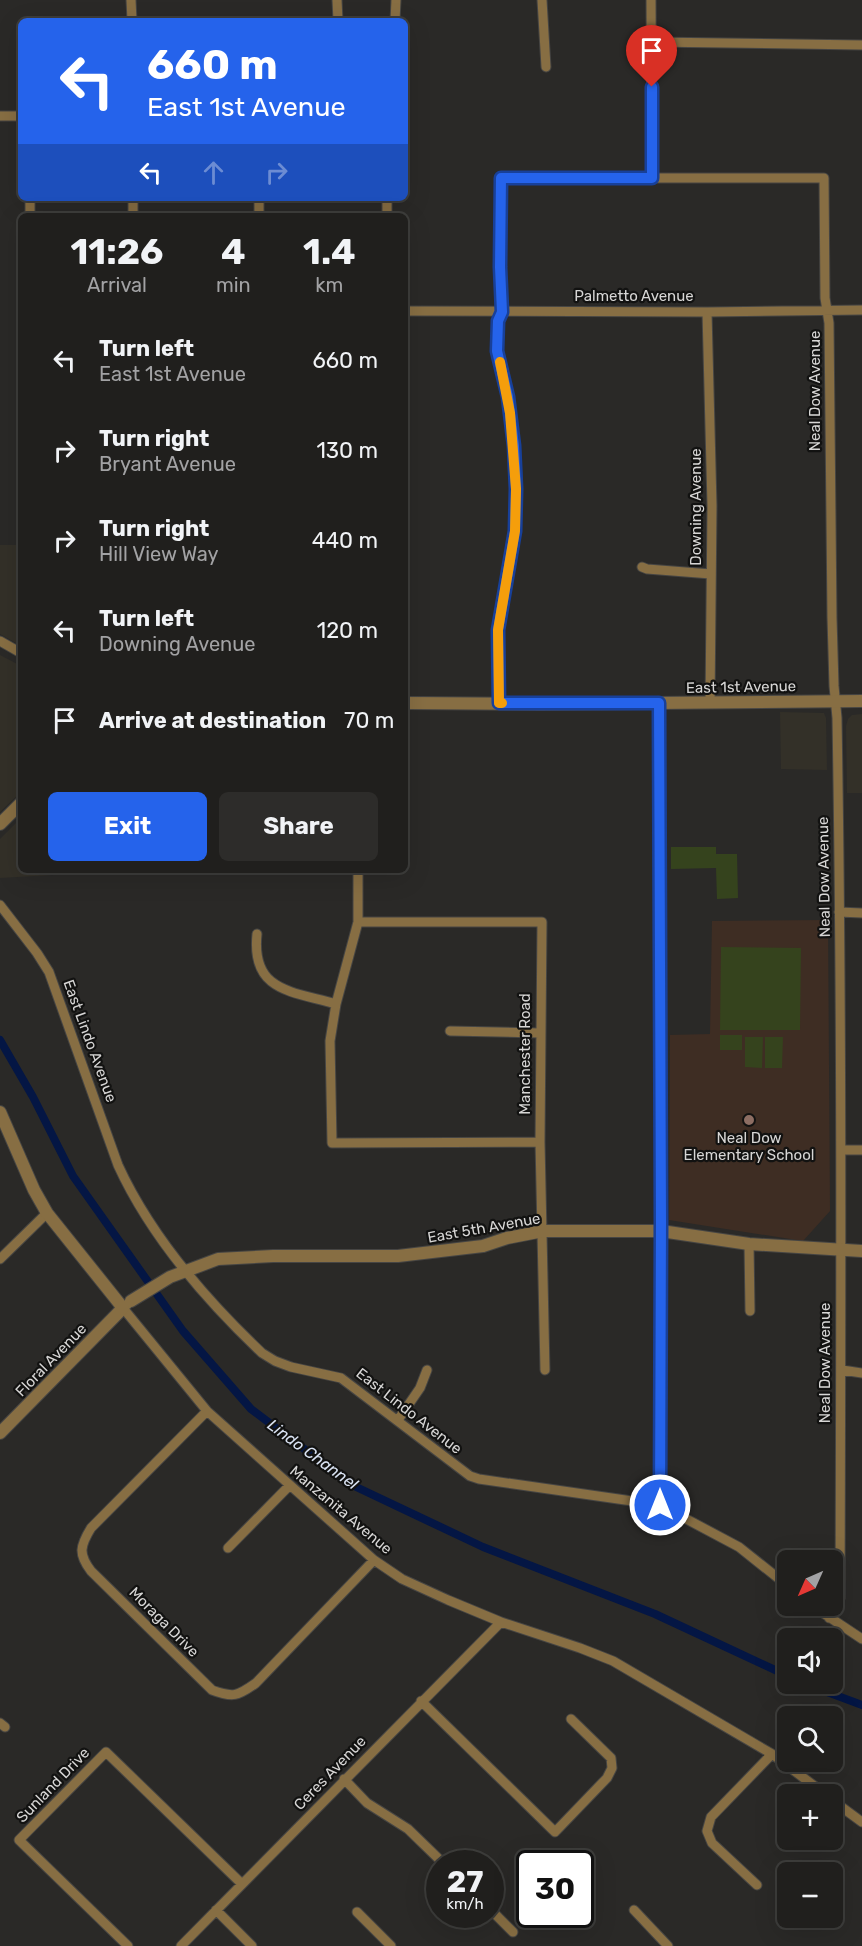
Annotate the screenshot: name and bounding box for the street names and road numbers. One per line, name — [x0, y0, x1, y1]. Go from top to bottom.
street label: Palmetto Avenue — [574, 287, 694, 305]
street label: Neal Dow Avenue — [806, 331, 824, 451]
street label: Downing Avenue — [687, 448, 705, 566]
street label: East 1st Avenue — [686, 677, 796, 697]
street label: Neal Dow Avenue — [814, 817, 834, 937]
street label: East Lindo Avenue — [59, 977, 121, 1105]
street label: Manchester Road — [516, 993, 534, 1115]
street label: East 5th Avenue — [426, 1209, 542, 1247]
street label: Neal Dow Avenue — [816, 1303, 834, 1423]
street label: Floral Avenue — [12, 1320, 90, 1400]
street label: East Lindo Avenue — [353, 1364, 465, 1458]
street label: Manzanita Avenue — [286, 1462, 396, 1558]
street label: Moraga Drive — [125, 1583, 203, 1661]
street label: Ceres Avenue — [290, 1732, 370, 1814]
street label: Sunland Drive — [13, 1744, 93, 1826]

